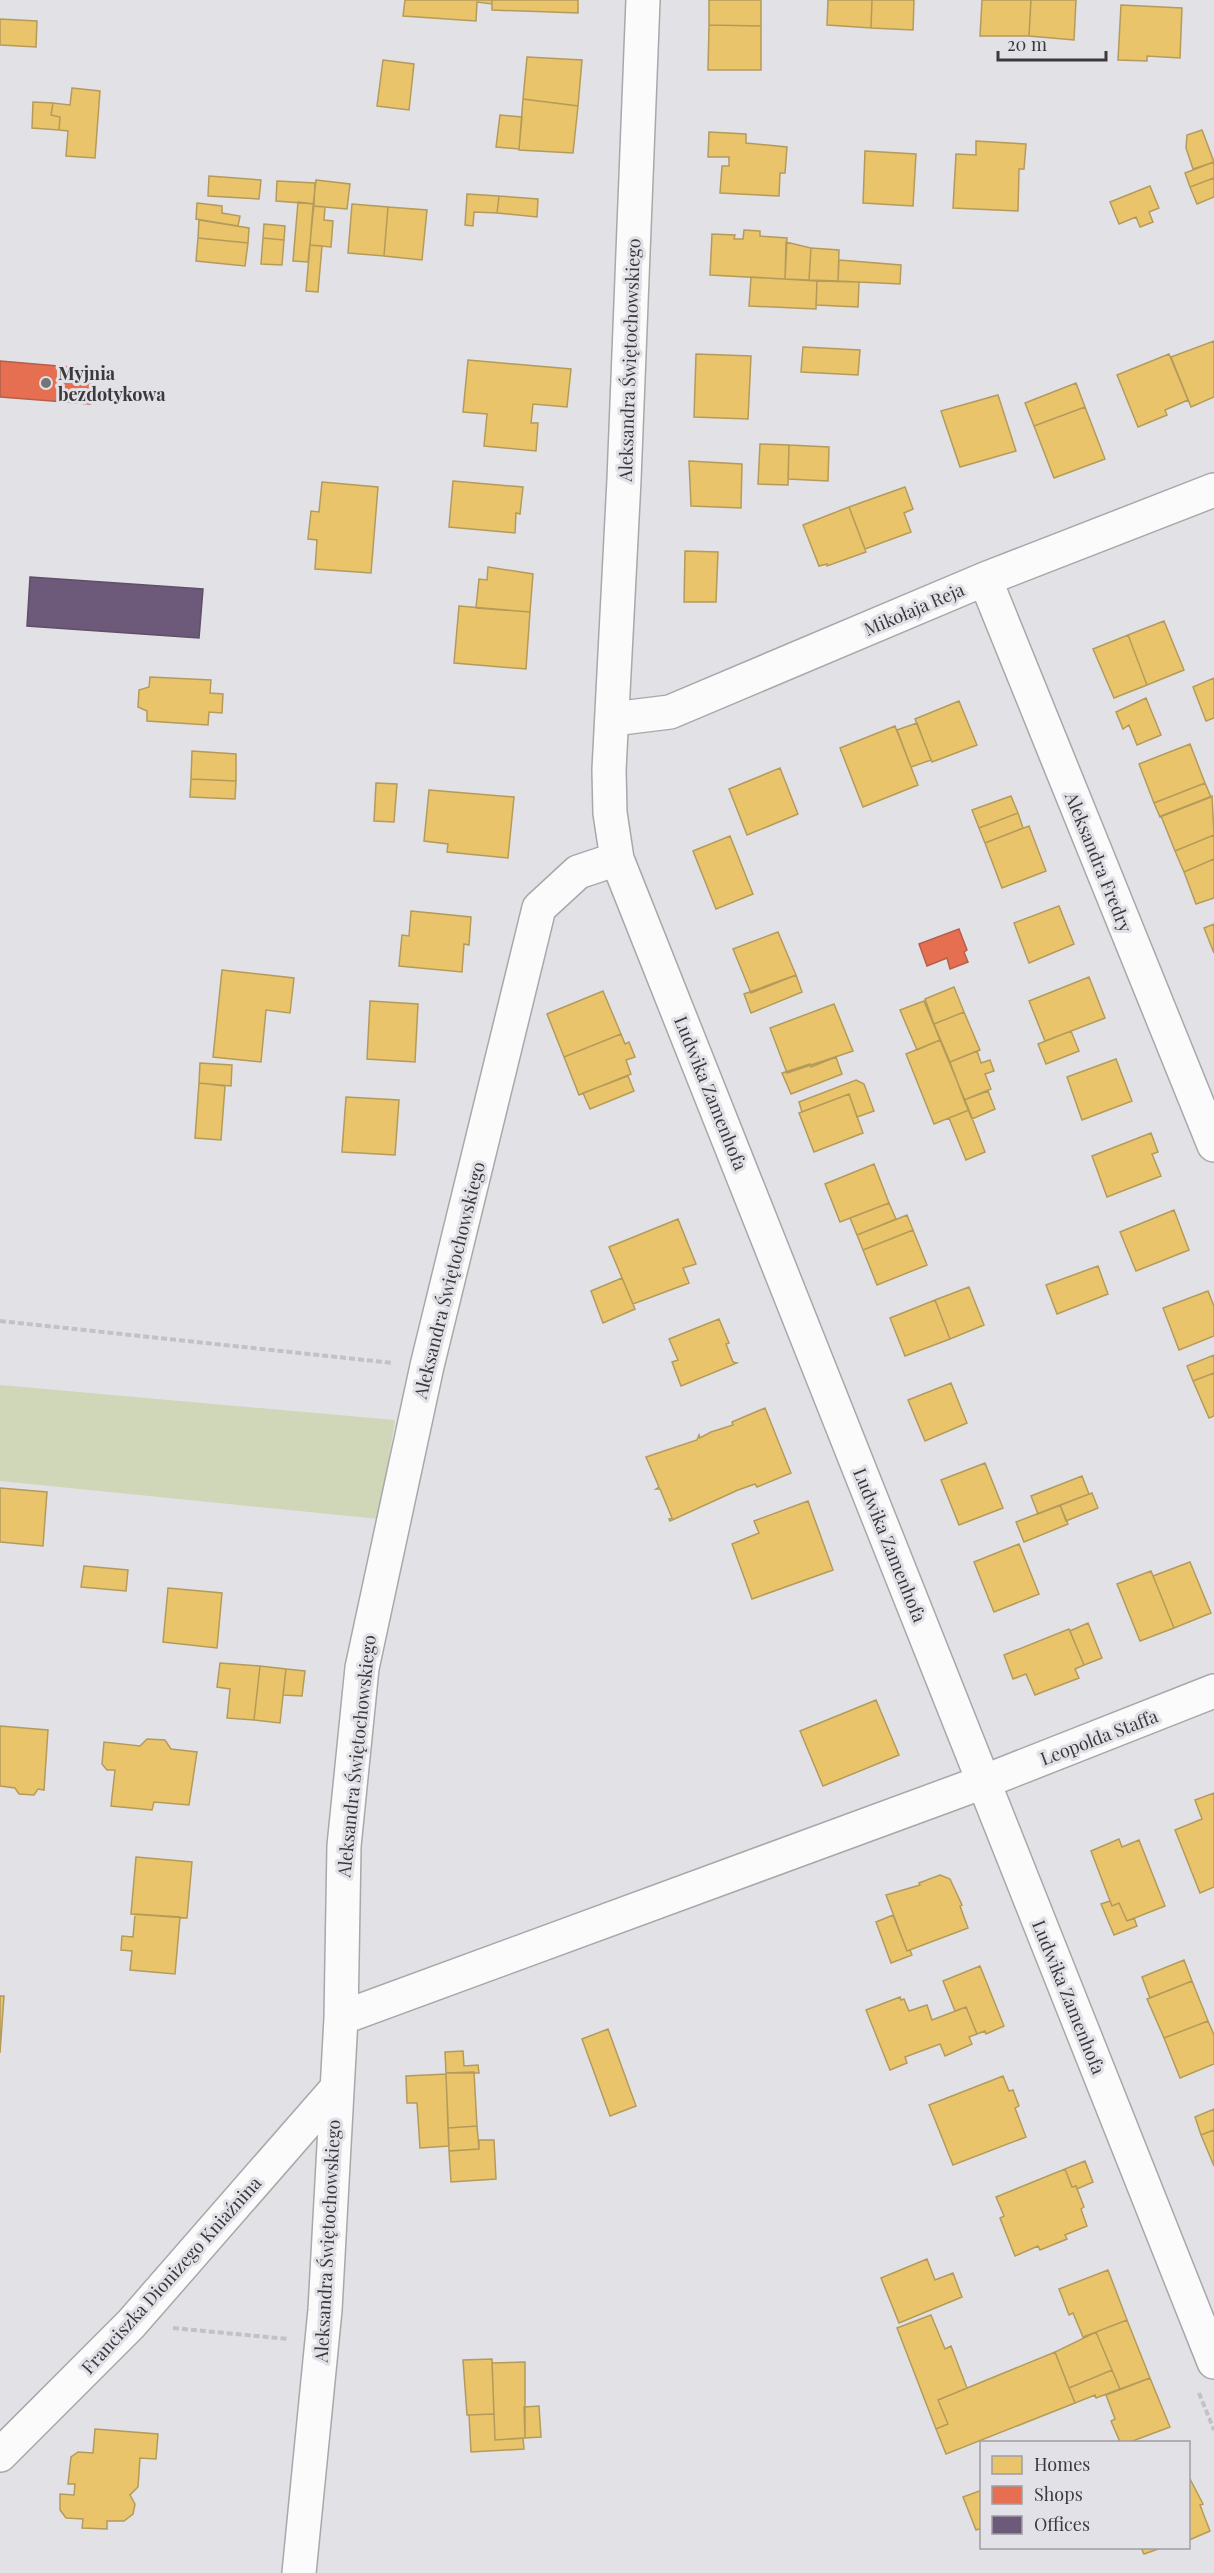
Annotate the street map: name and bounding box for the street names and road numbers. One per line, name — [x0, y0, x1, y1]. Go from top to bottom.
street label: Aleksandra Świętochowskiego — [613, 238, 645, 483]
street label: Mikołaja Reja — [860, 577, 968, 641]
street label: Aleksandra Fredry — [1060, 787, 1138, 936]
street label: Ludwika Zamenhofa — [669, 1012, 753, 1174]
street label: Aleksandra Świętochowskiego — [408, 1159, 490, 1402]
street label: Ludwika Zamenhofa — [848, 1464, 932, 1626]
street label: Aleksandra Świętochowskiego — [331, 1634, 381, 1879]
street label: Leopolda Staffa — [1037, 1704, 1161, 1770]
street label: Ludwika Zamenhofa — [1027, 1916, 1111, 2078]
street label: Aleksandra Świętochowskiego — [309, 2119, 345, 2364]
street label: Franciszka Dionizego Kniaźnina — [76, 2171, 266, 2379]

